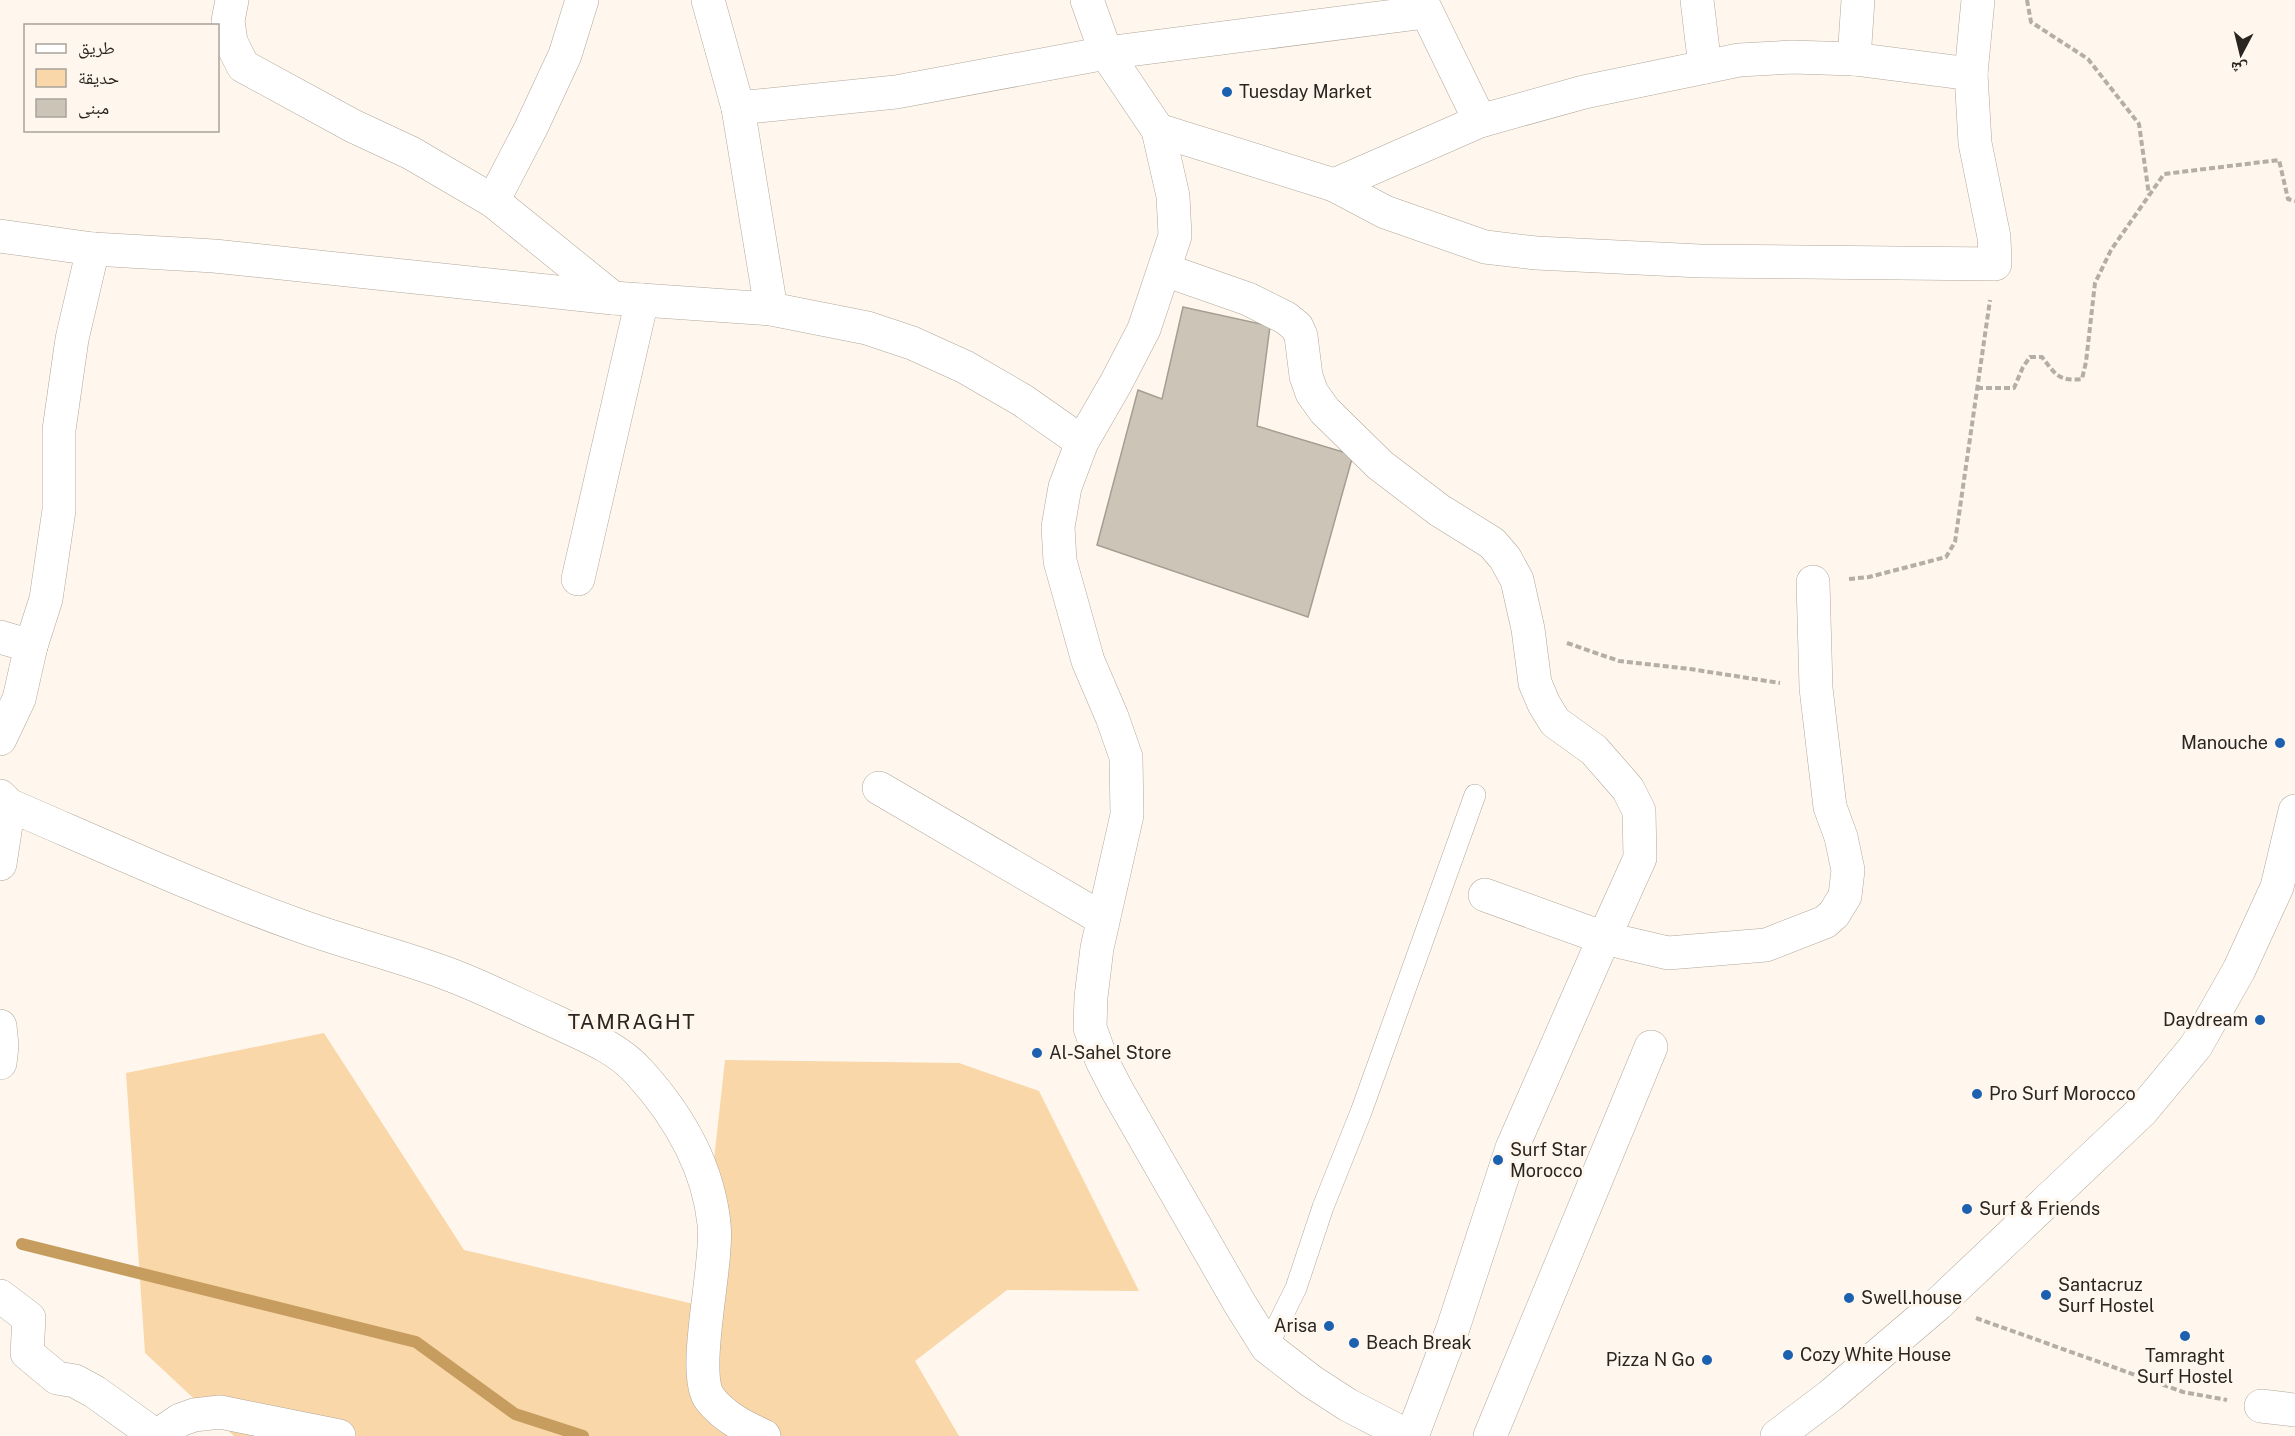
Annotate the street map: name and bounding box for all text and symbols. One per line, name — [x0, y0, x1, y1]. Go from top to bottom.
legend — [24, 24, 219, 132]
north arrow — [2211, 24, 2271, 84]
text: طريق — [78, 37, 115, 59]
text: ش — [2230, 58, 2249, 79]
text: حديقة — [78, 67, 119, 88]
place label: Tuesday Market — [1239, 81, 1372, 102]
marker: Tuesday Market — [1220, 85, 1234, 99]
text: مبنى — [78, 97, 109, 119]
place label: Manouche — [2181, 732, 2268, 753]
marker: Manouche — [2273, 736, 2287, 750]
district label: TAMRAGHT — [568, 1009, 696, 1034]
place label: Daydream — [2163, 1009, 2248, 1030]
marker: Daydream — [2253, 1013, 2267, 1027]
place label: Al-Sahel Store — [1049, 1042, 1171, 1063]
marker: Al-Sahel Store — [1030, 1046, 1044, 1060]
place label: Pro Surf Morocco — [1989, 1083, 2136, 1104]
marker: Pro Surf Morocco — [1970, 1087, 1984, 1101]
place label: Surf Star Morocco — [1510, 1139, 1587, 1181]
marker: Surf Star Morocco — [1491, 1153, 1505, 1167]
place label: Surf & Friends — [1979, 1198, 2100, 1219]
marker: Surf & Friends — [1960, 1202, 1974, 1216]
place label: Santacruz Surf Hostel — [2058, 1274, 2154, 1316]
place label: Swell.house — [1861, 1287, 1962, 1308]
marker: Santacruz Surf Hostel — [2039, 1288, 2053, 1302]
marker: Swell.house — [1842, 1291, 1856, 1305]
place label: Arisa — [1274, 1315, 1317, 1336]
marker: Arisa — [1322, 1319, 1336, 1333]
marker: Tamraght Surf Hostel — [2178, 1329, 2192, 1343]
place label: Beach Break — [1366, 1332, 1472, 1353]
marker: Beach Break — [1347, 1336, 1361, 1350]
place label: Cozy White House — [1800, 1344, 1951, 1365]
place label: Tamraght Surf Hostel — [2137, 1345, 2233, 1387]
marker: Cozy White House — [1781, 1348, 1795, 1362]
place label: Pizza N Go — [1606, 1349, 1695, 1370]
marker: Pizza N Go — [1700, 1353, 1714, 1367]

